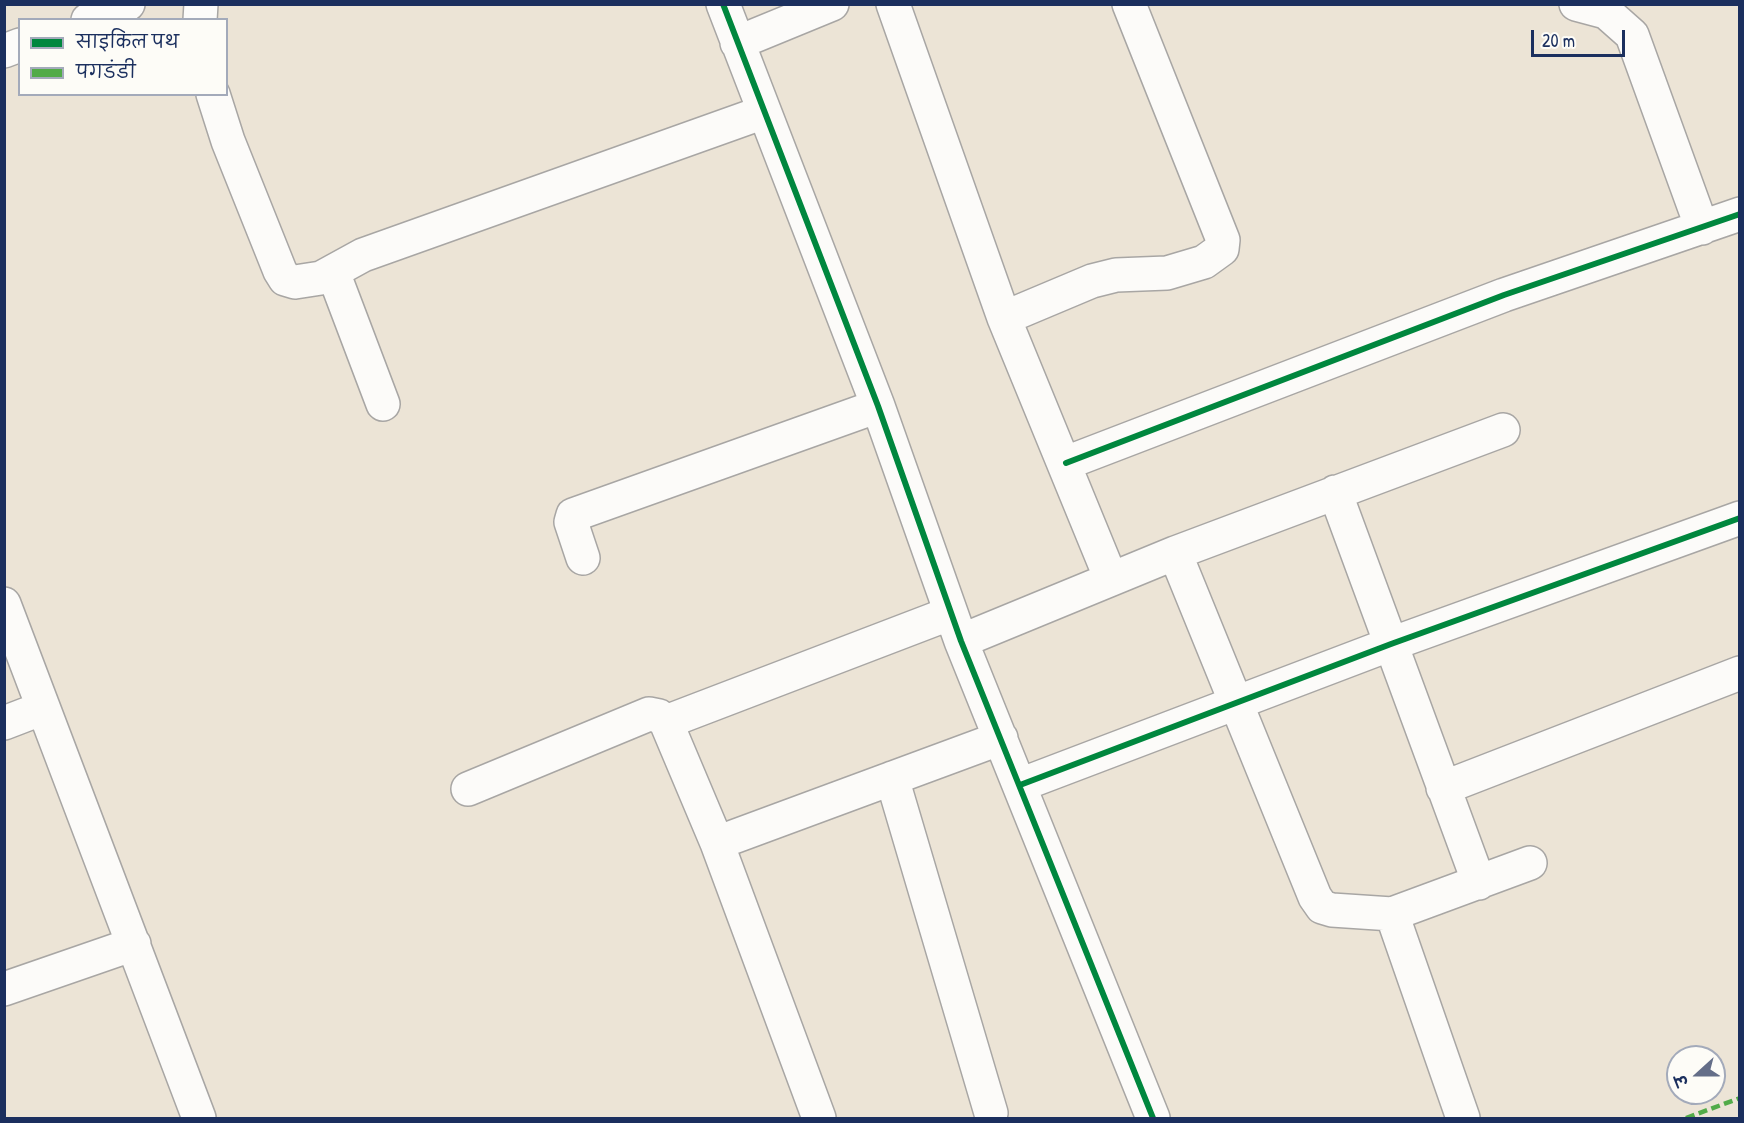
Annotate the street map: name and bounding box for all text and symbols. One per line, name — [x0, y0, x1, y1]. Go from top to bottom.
legend — [18, 18, 228, 96]
scale bar — [1534, 18, 1628, 56]
text: 20 m — [1542, 28, 1575, 53]
text: साइकिल पथ — [76, 29, 179, 54]
text: पगडंडी — [76, 59, 136, 84]
north arrow — [1666, 1045, 1726, 1105]
text: उ — [1669, 1072, 1693, 1090]

